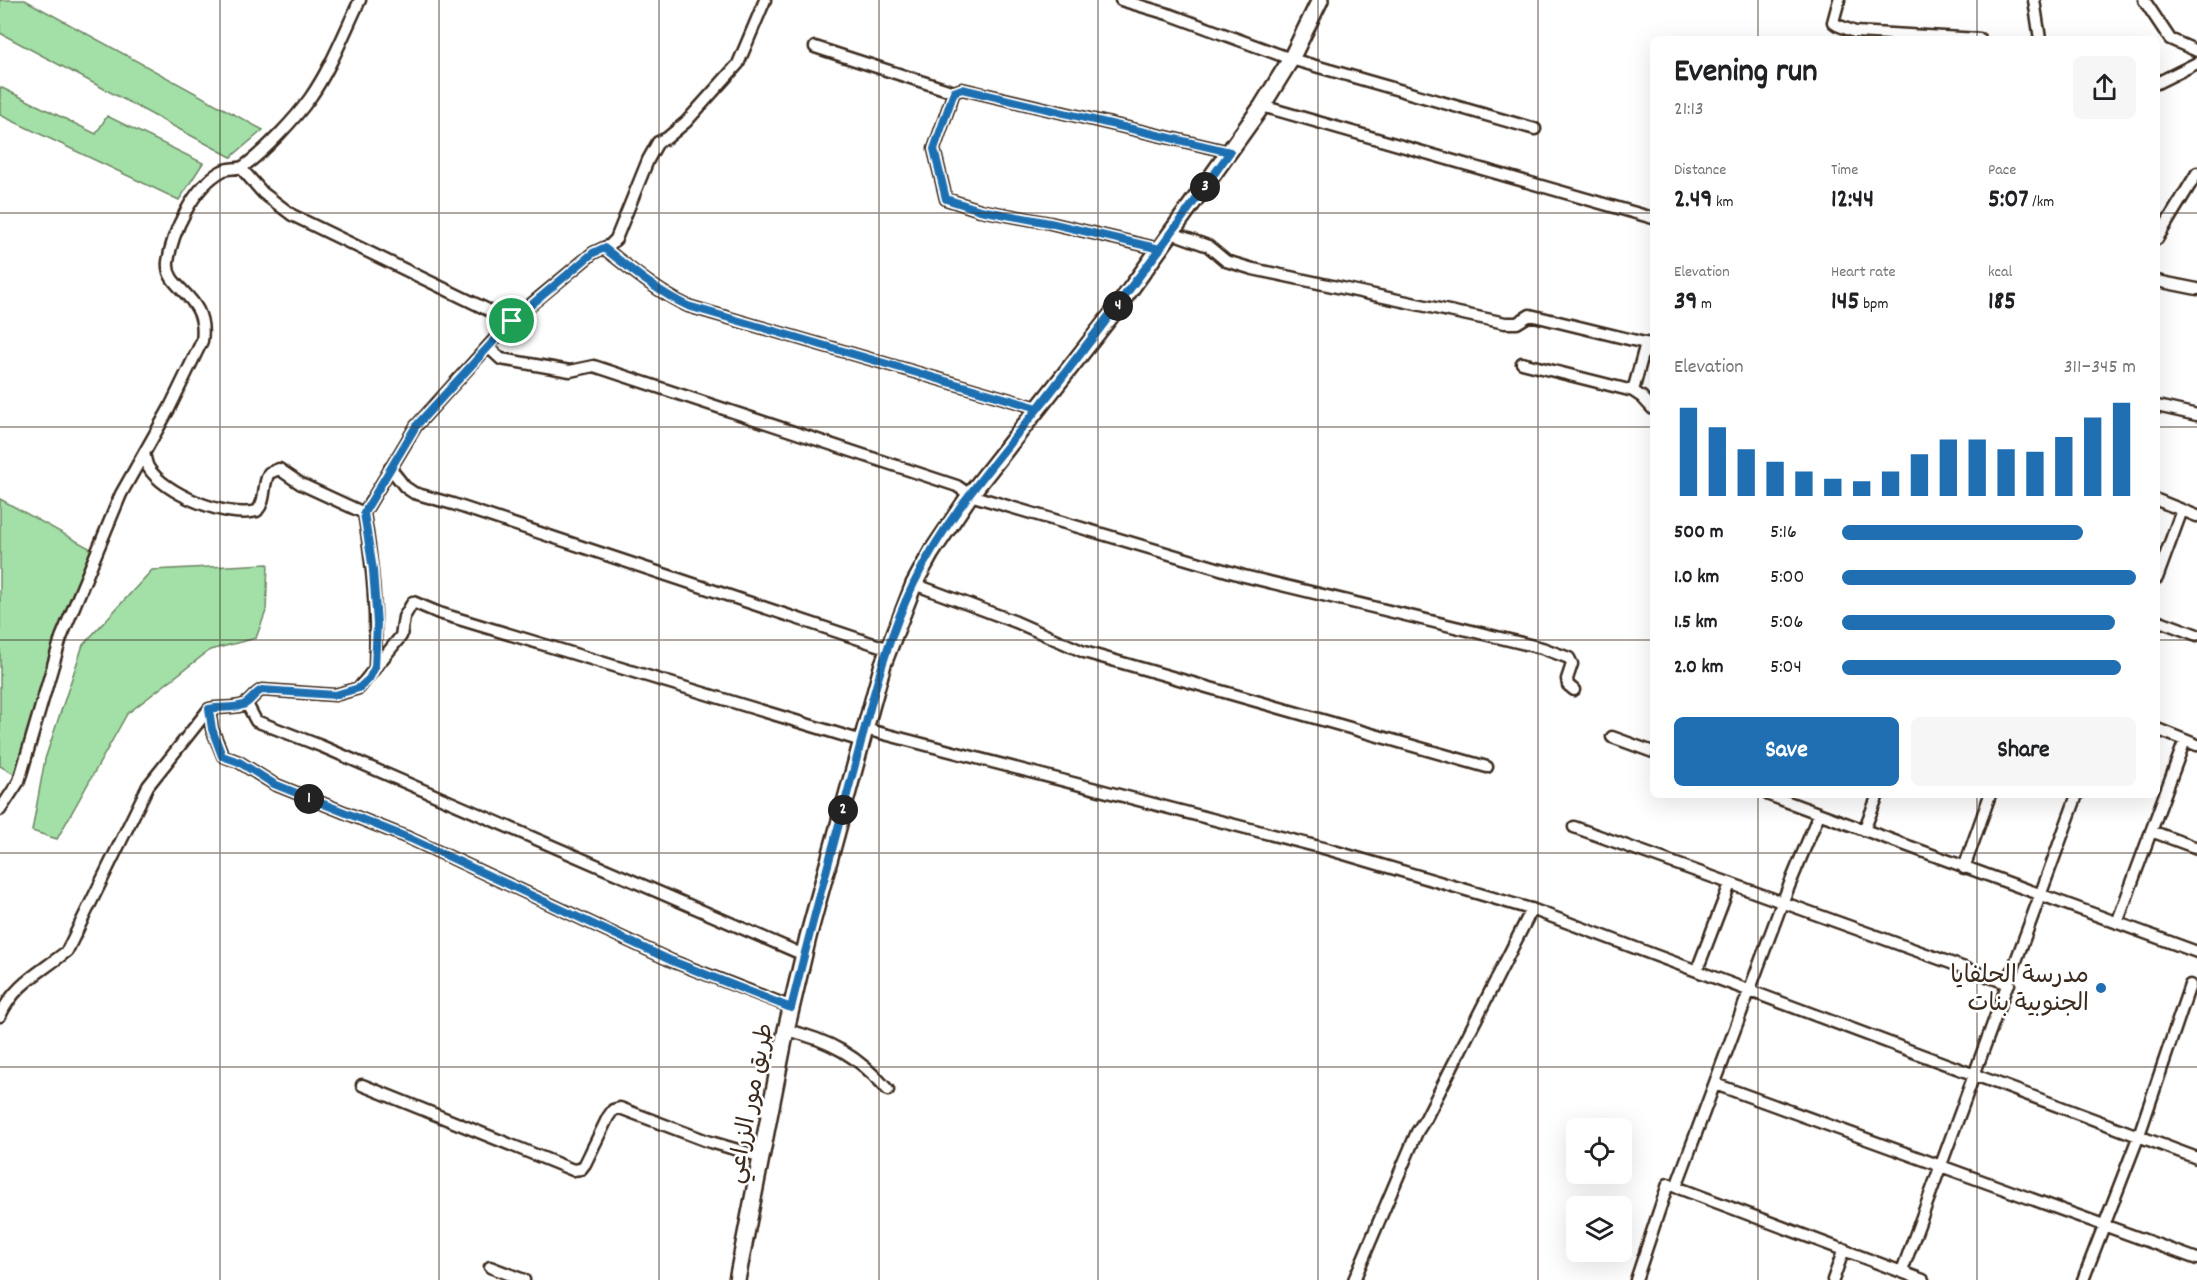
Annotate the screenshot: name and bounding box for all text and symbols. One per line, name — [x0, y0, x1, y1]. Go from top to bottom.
text: Evening run — [1674, 50, 1818, 97]
button: share — [2073, 56, 2136, 119]
text: 21:13 — [1674, 96, 1704, 124]
text: Distance — [1674, 159, 1726, 182]
text: Time — [1831, 159, 1858, 182]
text: Pace — [1988, 159, 2016, 182]
pin: 3 — [1190, 172, 1220, 202]
text: 3 — [1201, 175, 1209, 198]
text: 2.49 — [1674, 182, 1712, 219]
text: 12:44 — [1831, 182, 1874, 219]
text: 5:07 — [1988, 182, 2028, 219]
text: km — [1712, 191, 1734, 214]
text: /km — [2028, 191, 2054, 214]
text: Elevation — [1674, 261, 1730, 284]
text: Heart rate — [1831, 261, 1896, 284]
text: kcal — [1988, 261, 2012, 284]
text: 39 — [1674, 284, 1697, 321]
text: 145 — [1831, 284, 1860, 321]
text: 185 — [1988, 284, 2016, 321]
pin: 4 — [1103, 291, 1133, 321]
text: m — [1697, 293, 1712, 316]
text: bpm — [1860, 293, 1889, 316]
text: 4 — [1115, 294, 1121, 317]
pin — [486, 295, 537, 346]
icon: arrive — [495, 304, 528, 337]
text: Elevation — [1674, 354, 1744, 382]
text: 311–345 m — [2064, 354, 2136, 382]
text: 500 m — [1674, 519, 1723, 547]
text: 5:16 — [1770, 519, 1797, 547]
text: 1.0 km — [1674, 564, 1719, 592]
text: 5:00 — [1770, 564, 1804, 592]
text: 1.5 km — [1674, 609, 1717, 637]
text: 5:06 — [1770, 609, 1803, 637]
text: 2.0 km — [1674, 654, 1723, 682]
text: 5:04 — [1770, 654, 1802, 682]
button: Save — [1674, 717, 1899, 786]
button: Share — [1911, 717, 2136, 786]
pin: 1 — [294, 784, 324, 814]
text: 1 — [307, 787, 311, 810]
pin: 2 — [828, 795, 858, 825]
text: 2 — [840, 798, 847, 821]
place label: مدرسة الحلفايا الجنوبية بنات — [1950, 960, 2089, 1022]
marker: مدرسة الحلفايا الجنوبية بنات — [2094, 981, 2108, 995]
street label: طريق مور الزراعي — [720, 1021, 785, 1187]
map controls — [1566, 1118, 1632, 1262]
button: locate — [1566, 1118, 1632, 1184]
button: layers — [1566, 1196, 1632, 1262]

